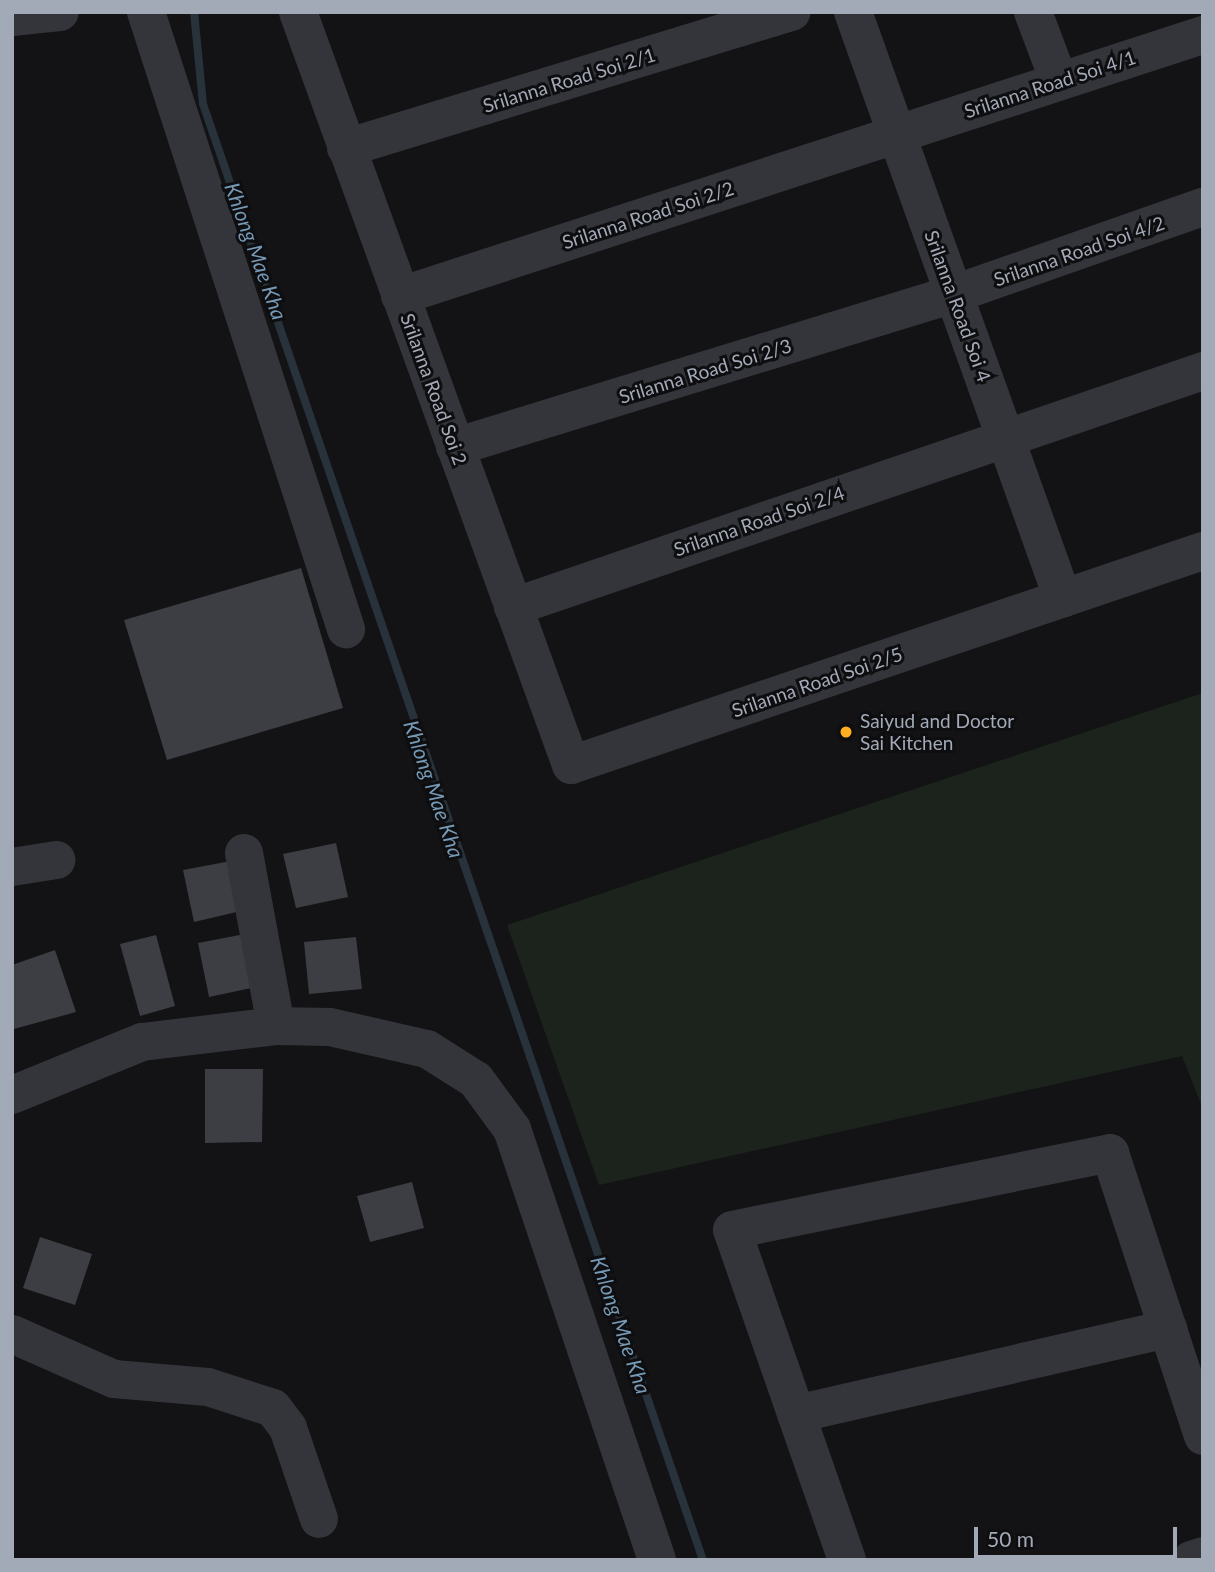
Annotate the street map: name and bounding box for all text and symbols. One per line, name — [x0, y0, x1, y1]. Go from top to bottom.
street label: Srilanna Road Soi 2/1 — [480, 43, 658, 117]
street label: Srilanna Road Soi 4/1 — [961, 45, 1139, 123]
street label: Srilanna Road Soi 2/2 — [559, 176, 737, 254]
water label: Khlong Mae Kha — [219, 179, 293, 323]
street label: Srilanna Road Soi 4/2 — [991, 211, 1167, 291]
street label: Srilanna Road Soi 4 — [920, 227, 996, 385]
street label: Srilanna Road Soi 2 — [396, 310, 472, 468]
street label: Srilanna Road Soi 2/3 — [616, 334, 794, 408]
street label: Srilanna Road Soi 2/4 — [671, 481, 847, 561]
street label: Srilanna Road Soi 2/5 — [729, 642, 905, 722]
place label: Saiyud and Doctor Sai Kitchen — [860, 710, 1014, 754]
water label: Khlong Mae Kha — [399, 717, 469, 861]
marker: Saiyud and Doctor Sai Kitchen — [838, 724, 854, 740]
water label: Khlong Mae Kha — [586, 1253, 656, 1397]
scale bar — [977, 1512, 1180, 1556]
text: 50 m — [987, 1526, 1034, 1551]

